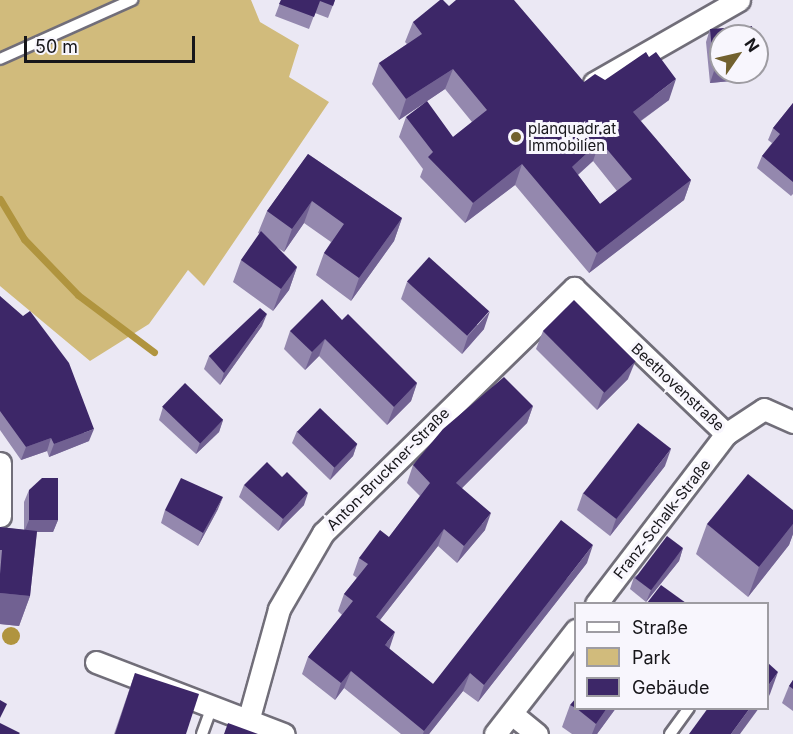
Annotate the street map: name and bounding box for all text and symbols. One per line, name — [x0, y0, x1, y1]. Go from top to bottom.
scale bar — [27, 24, 198, 62]
north arrow — [709, 24, 769, 84]
text: N — [741, 34, 764, 56]
text: 50 m — [35, 36, 78, 57]
place label: planquadr.at Immobilien — [528, 119, 616, 154]
marker: planquadr.at Immobilien — [509, 130, 523, 144]
street label: Beethovenstraße — [628, 339, 728, 435]
street label: Anton-Bruckner-Straße — [323, 404, 453, 534]
street label: Franz-Schalk-Straße — [610, 456, 714, 582]
legend — [574, 602, 769, 710]
text: Straße — [632, 617, 688, 638]
text: Park — [632, 647, 671, 668]
text: Gebäude — [632, 677, 709, 698]

